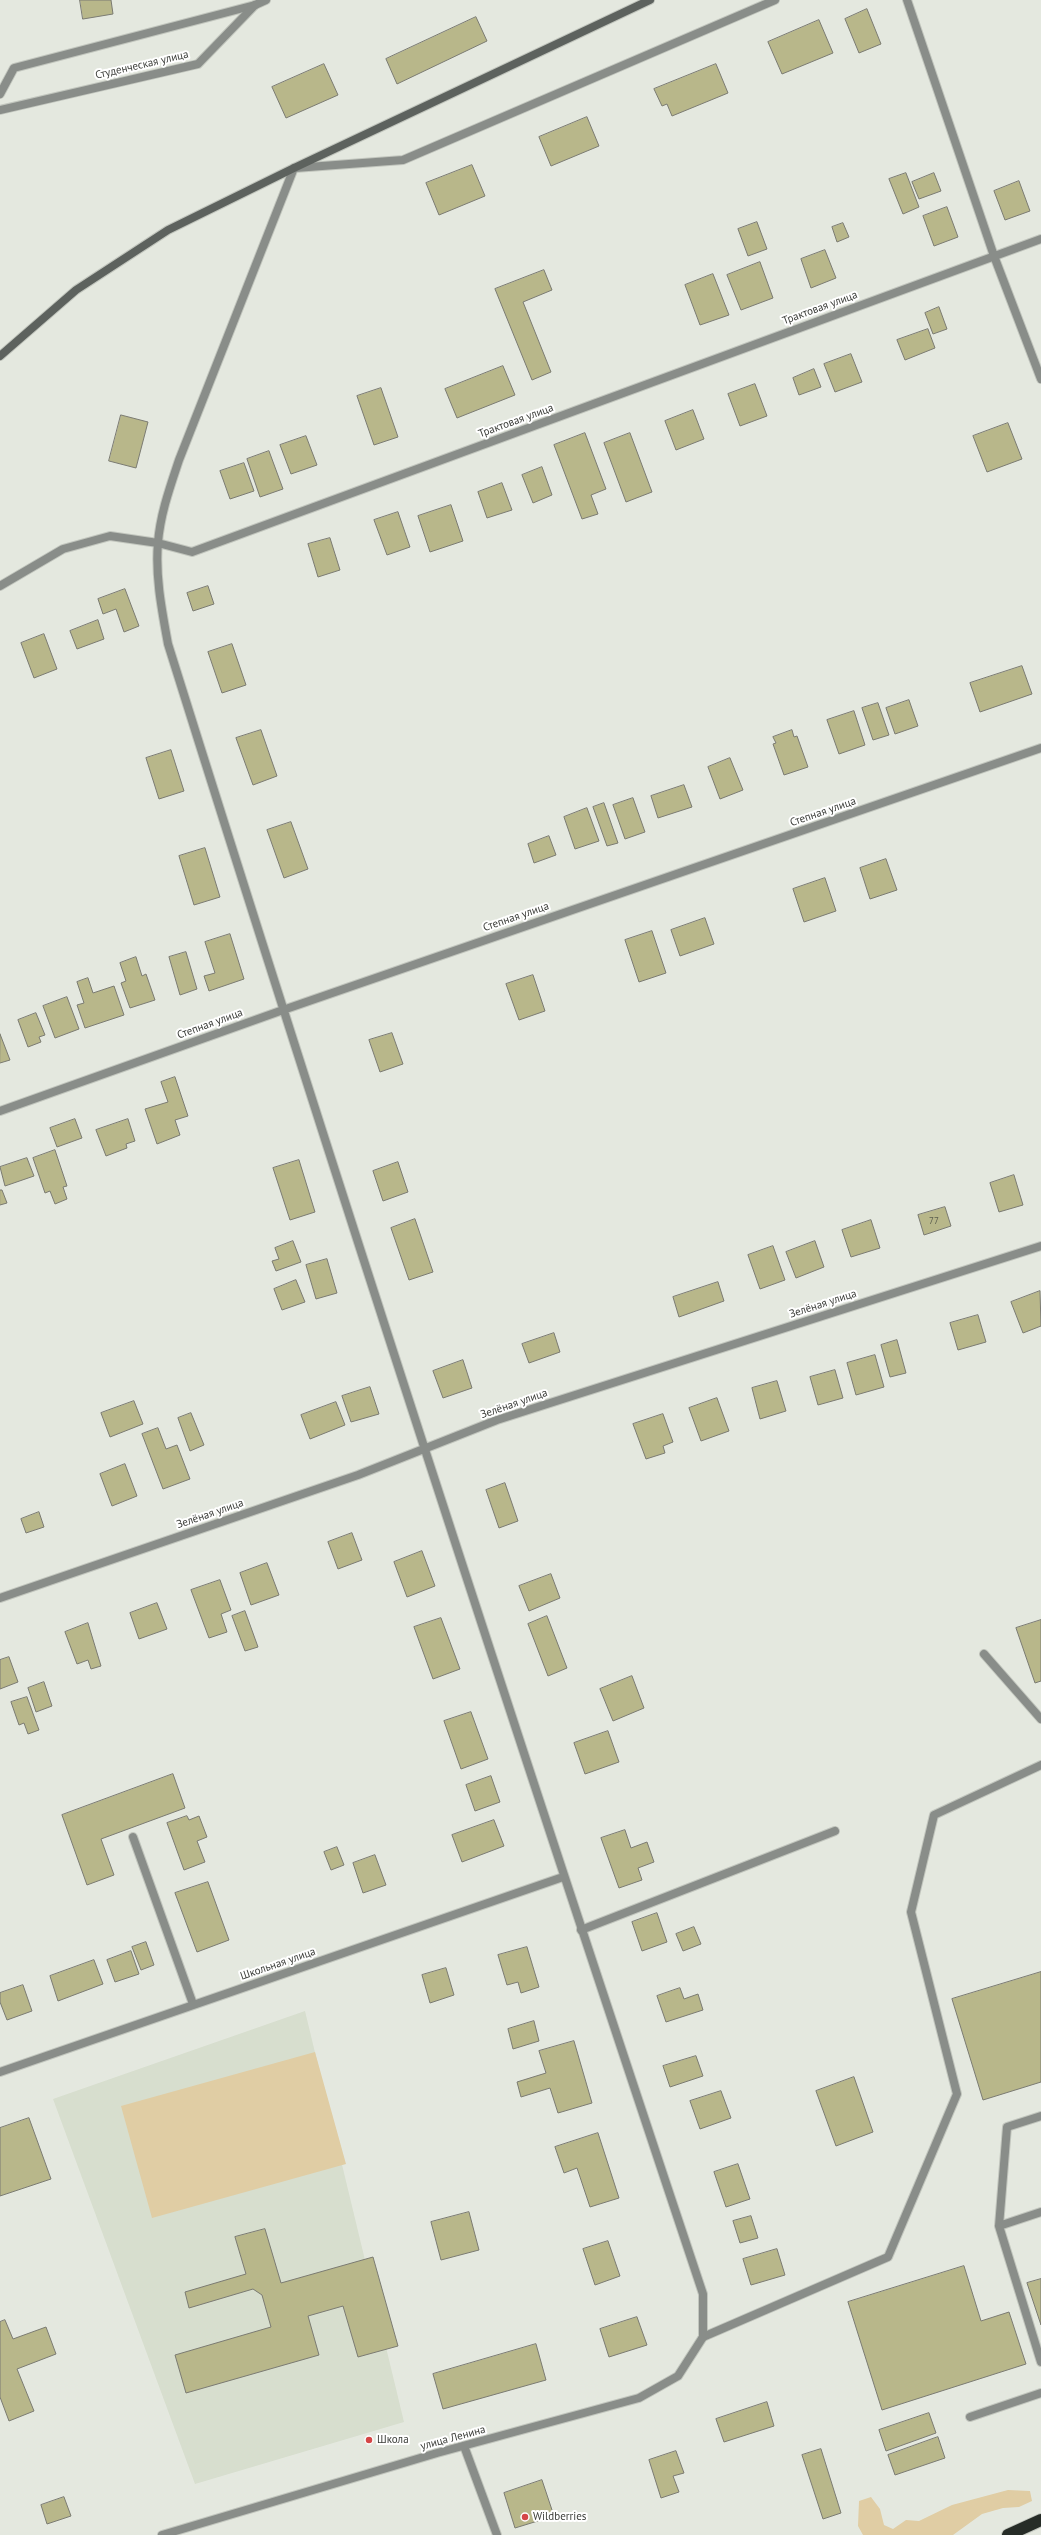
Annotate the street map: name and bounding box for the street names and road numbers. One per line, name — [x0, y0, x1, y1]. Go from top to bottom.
street label: Студенческая улица — [94, 48, 190, 82]
street label: Трактовая улица — [781, 288, 859, 328]
street label: Трактовая улица — [477, 401, 555, 441]
street label: Степная улица — [788, 795, 858, 829]
street label: Степная улица — [481, 900, 551, 934]
street label: Степная улица — [175, 1006, 245, 1042]
street label: Зелёная улица — [788, 1287, 858, 1321]
street label: Зелёная улица — [479, 1386, 549, 1422]
street label: Зелёная улица — [175, 1496, 245, 1532]
street label: Школьная улица — [239, 1945, 317, 1983]
street label: улица Ленина — [419, 2423, 487, 2453]

